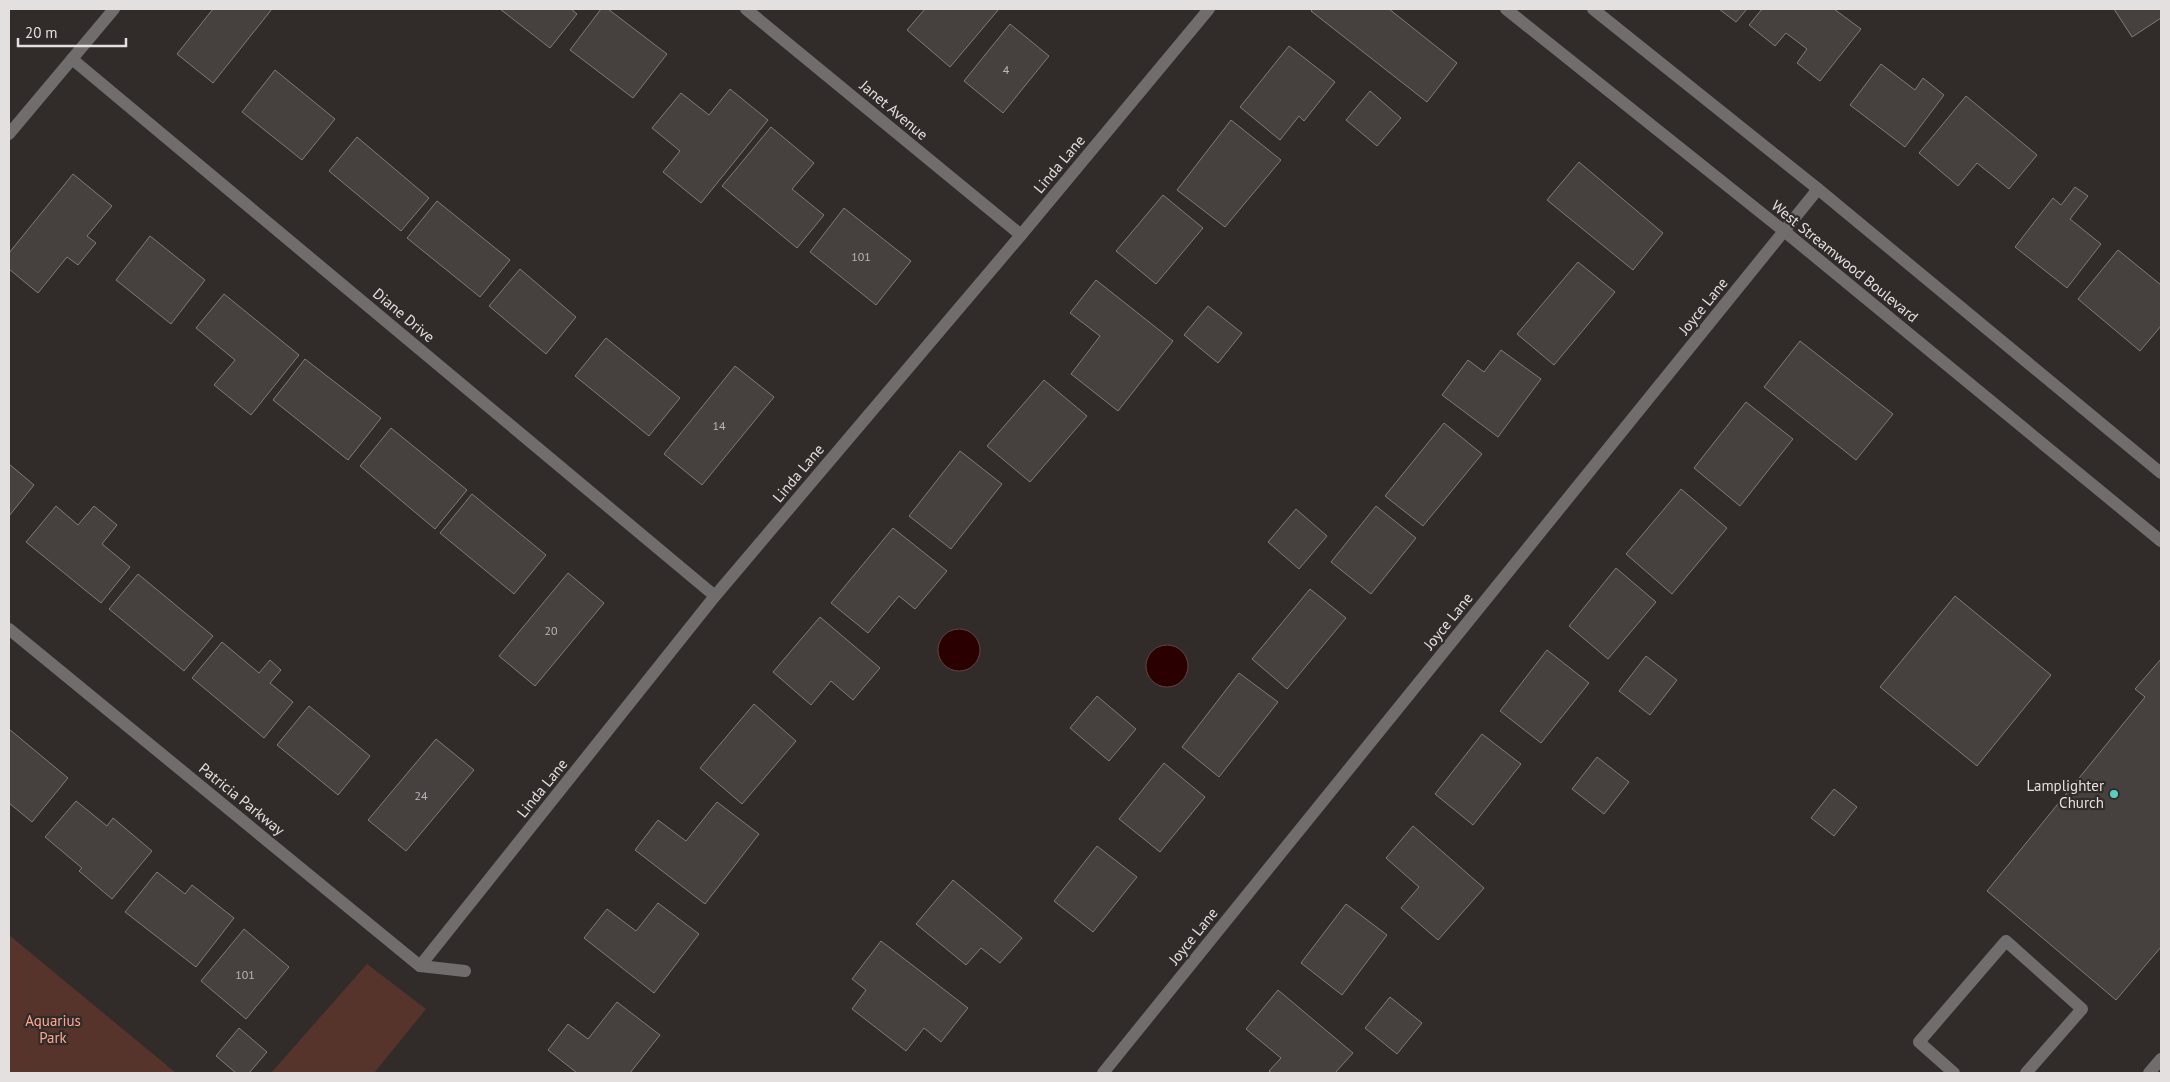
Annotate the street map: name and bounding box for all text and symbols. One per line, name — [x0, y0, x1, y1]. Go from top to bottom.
scale bar — [18, 15, 125, 47]
text: 20 m — [25, 23, 58, 42]
house number: 4 — [1003, 62, 1010, 77]
street label: Janet Avenue — [855, 75, 932, 144]
street label: Linda Lane — [1029, 131, 1089, 197]
street label: West Streamwood Boulevard — [1768, 196, 1922, 326]
house number: 101 — [851, 249, 871, 264]
street label: Joyce Lane — [1674, 274, 1732, 339]
street label: Diane Drive — [369, 284, 439, 346]
house number: 14 — [712, 418, 726, 433]
street label: Linda Lane — [768, 440, 828, 506]
street label: Joyce Lane — [1419, 589, 1477, 654]
house number: 20 — [544, 623, 558, 638]
street label: Linda Lane — [513, 755, 571, 821]
street label: Patricia Parkway — [195, 759, 289, 839]
place label: Lamplighter Church — [2027, 776, 2104, 812]
house number: 24 — [414, 788, 428, 803]
marker: Lamplighter Church — [2108, 788, 2120, 800]
street label: Joyce Lane — [1164, 904, 1222, 969]
house number: 101 — [235, 967, 255, 982]
park label: Aquarius Park — [25, 1011, 81, 1047]

